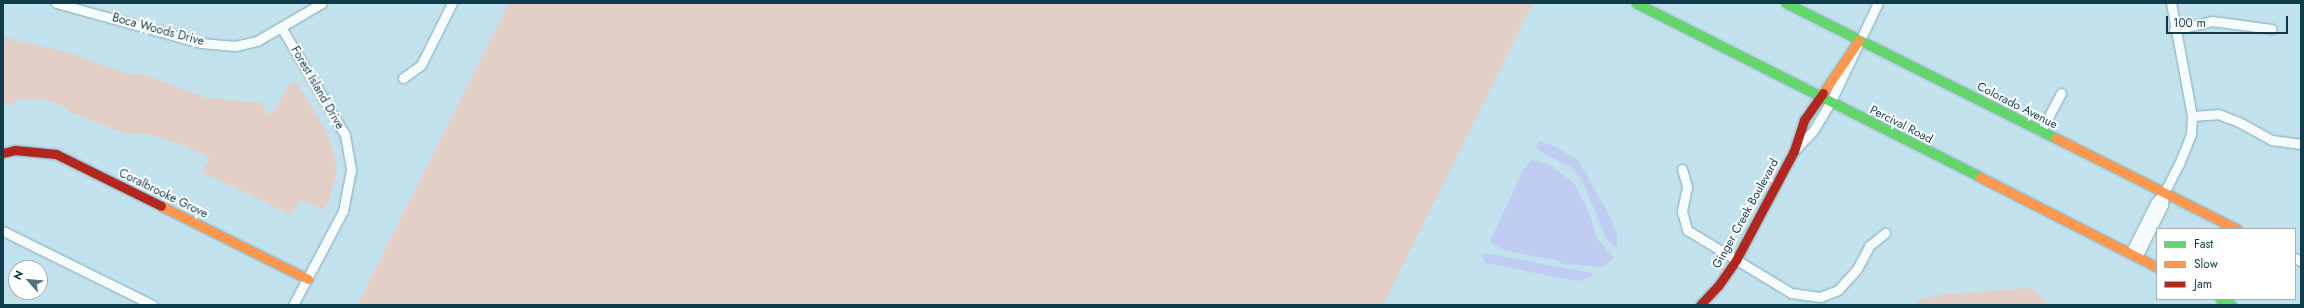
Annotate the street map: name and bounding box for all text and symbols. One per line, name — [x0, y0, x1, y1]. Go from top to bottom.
scale bar — [2168, 8, 2290, 34]
street label: Boca Woods Drive — [111, 11, 205, 49]
text: 100 m — [2173, 14, 2206, 32]
street label: Forest Island Drive — [287, 44, 347, 132]
street label: Colorado Avenue — [1974, 80, 2060, 132]
street label: Percival Road — [1867, 103, 1935, 147]
street label: Ginger Creek Boulevard — [1710, 157, 1782, 271]
street label: Coralbrooke Grove — [116, 166, 210, 222]
legend — [2156, 228, 2296, 300]
text: Fast — [2194, 235, 2213, 253]
text: Slow — [2194, 255, 2218, 273]
north arrow — [8, 260, 48, 300]
text: N — [9, 267, 27, 283]
text: Jam — [2194, 275, 2212, 293]

